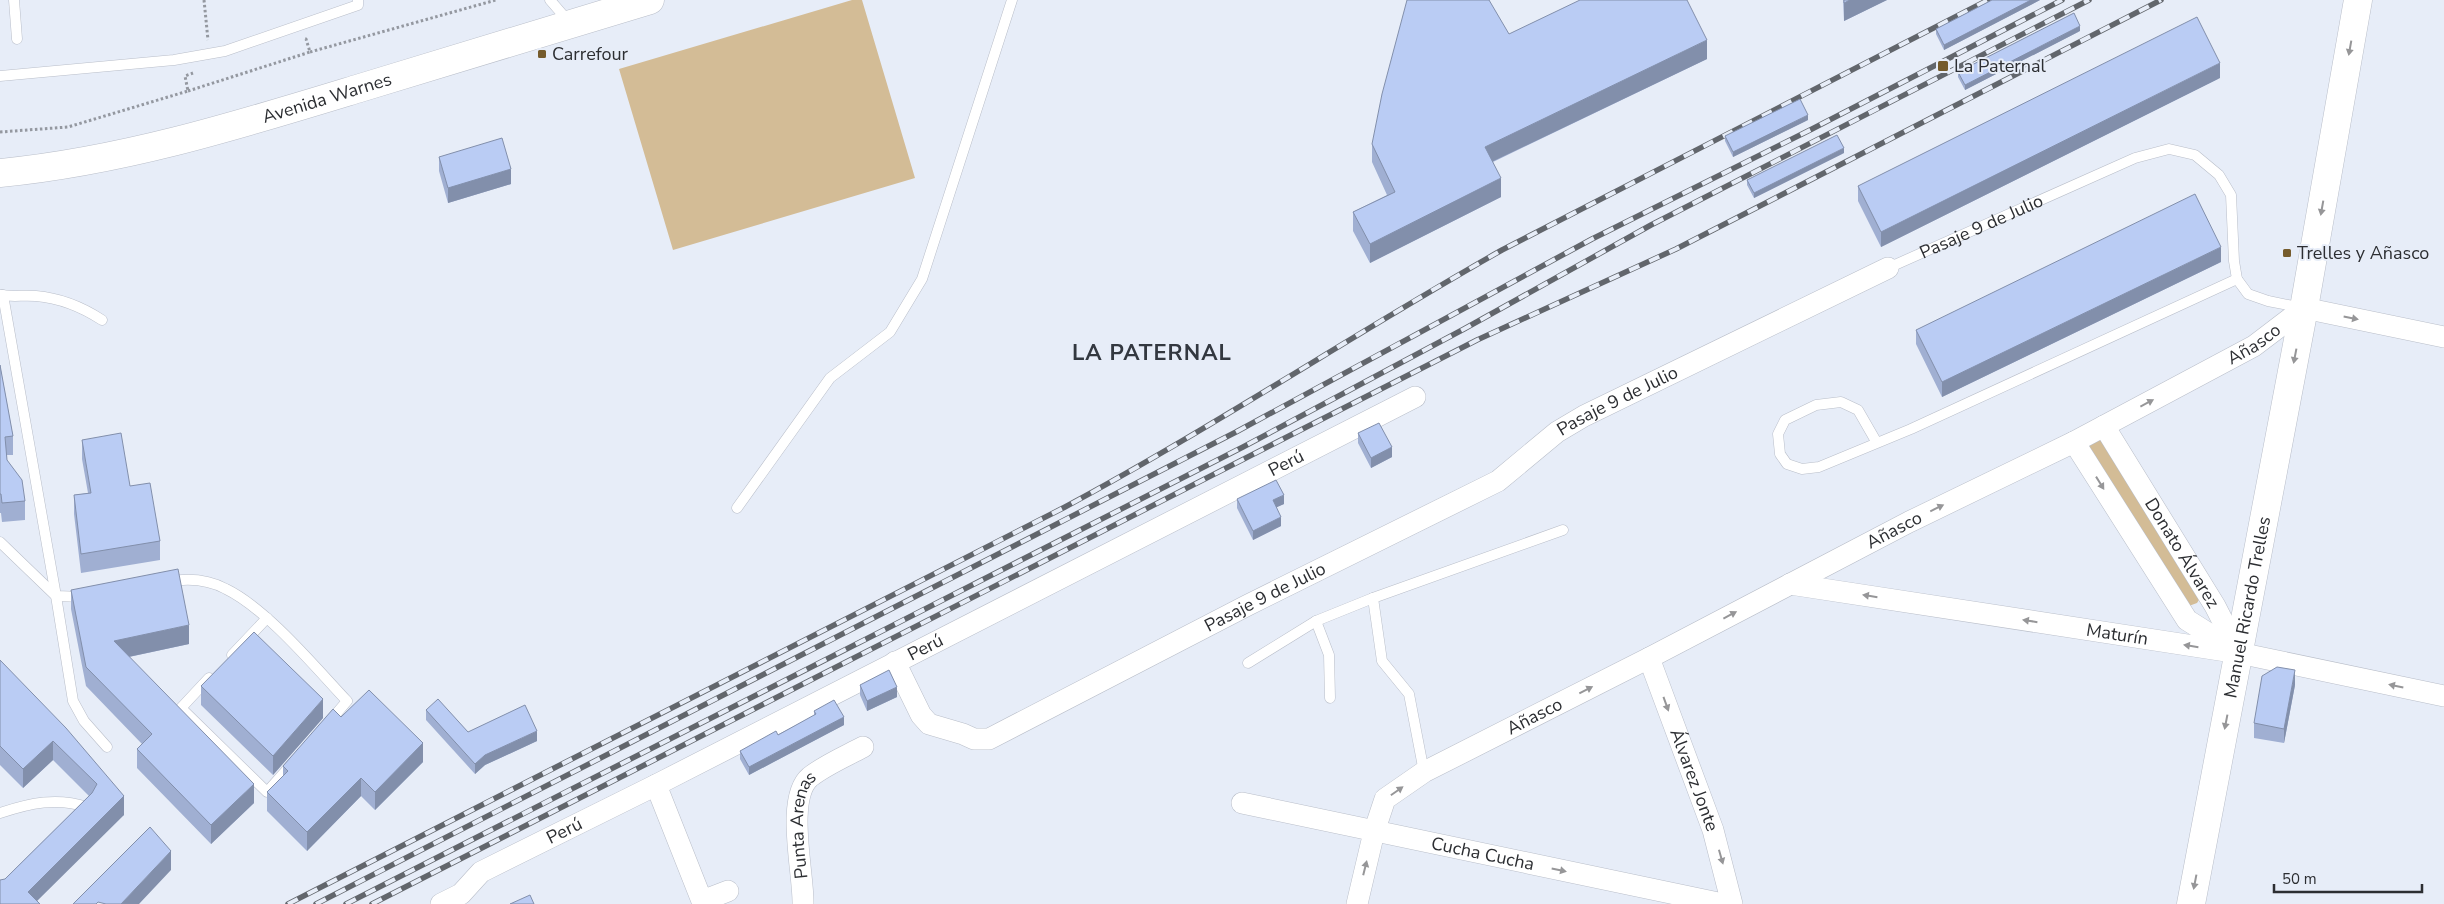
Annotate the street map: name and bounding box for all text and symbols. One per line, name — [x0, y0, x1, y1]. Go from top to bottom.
one-way arrow — [2345, 40, 2353, 56]
place label: Carrefour — [552, 42, 629, 66]
marker: Carrefour — [536, 48, 548, 60]
place label: La Paternal — [1954, 54, 2046, 78]
marker: La Paternal — [1936, 59, 1950, 73]
street label: Avenida Warnes — [260, 67, 394, 129]
street label: Pasaje 9 de Julio — [1916, 189, 2047, 264]
one-way arrow — [2317, 200, 2325, 216]
place label: Trelles y Añasco — [2297, 241, 2429, 265]
marker: Trelles y Añasco — [2281, 247, 2293, 259]
one-way arrow — [2344, 314, 2359, 322]
street label: Añasco — [2223, 318, 2286, 370]
district label: LA PATERNAL — [1072, 338, 1232, 368]
one-way arrow — [2290, 349, 2298, 365]
street label: Pasaje 9 de Julio — [1552, 360, 1682, 442]
one-way arrow — [2140, 399, 2154, 407]
street label: Perú — [1264, 444, 1308, 482]
one-way arrow — [2096, 477, 2105, 490]
street label: Donato Álvarez — [2139, 493, 2225, 612]
one-way arrow — [1930, 504, 1944, 512]
street label: Añasco — [1862, 506, 1926, 554]
street label: Manuel Ricardo Trelles — [2218, 514, 2276, 700]
street label: Pasaje 9 de Julio — [1200, 556, 1330, 638]
one-way arrow — [1861, 592, 1877, 600]
one-way arrow — [1724, 611, 1737, 620]
one-way arrow — [2022, 617, 2038, 625]
street label: Maturín — [2085, 618, 2150, 651]
street label: Perú — [903, 628, 947, 666]
one-way arrow — [2183, 641, 2199, 649]
one-way arrow — [2389, 682, 2404, 690]
one-way arrow — [1579, 686, 1593, 694]
street label: Añasco — [1502, 692, 1567, 740]
one-way arrow — [1662, 697, 1670, 712]
one-way arrow — [2222, 715, 2230, 730]
street label: Álvarez Jonte — [1664, 725, 1724, 834]
street label: Punta Arenas — [785, 765, 821, 880]
one-way arrow — [1390, 786, 1403, 796]
street label: Perú — [542, 812, 586, 850]
street label: Cucha Cucha — [1429, 831, 1537, 876]
one-way arrow — [1717, 850, 1725, 865]
one-way arrow — [1361, 860, 1369, 875]
scale bar — [2274, 862, 2422, 894]
one-way arrow — [1551, 866, 1566, 874]
text: 50 m — [2282, 869, 2317, 889]
one-way arrow — [2191, 874, 2199, 890]

